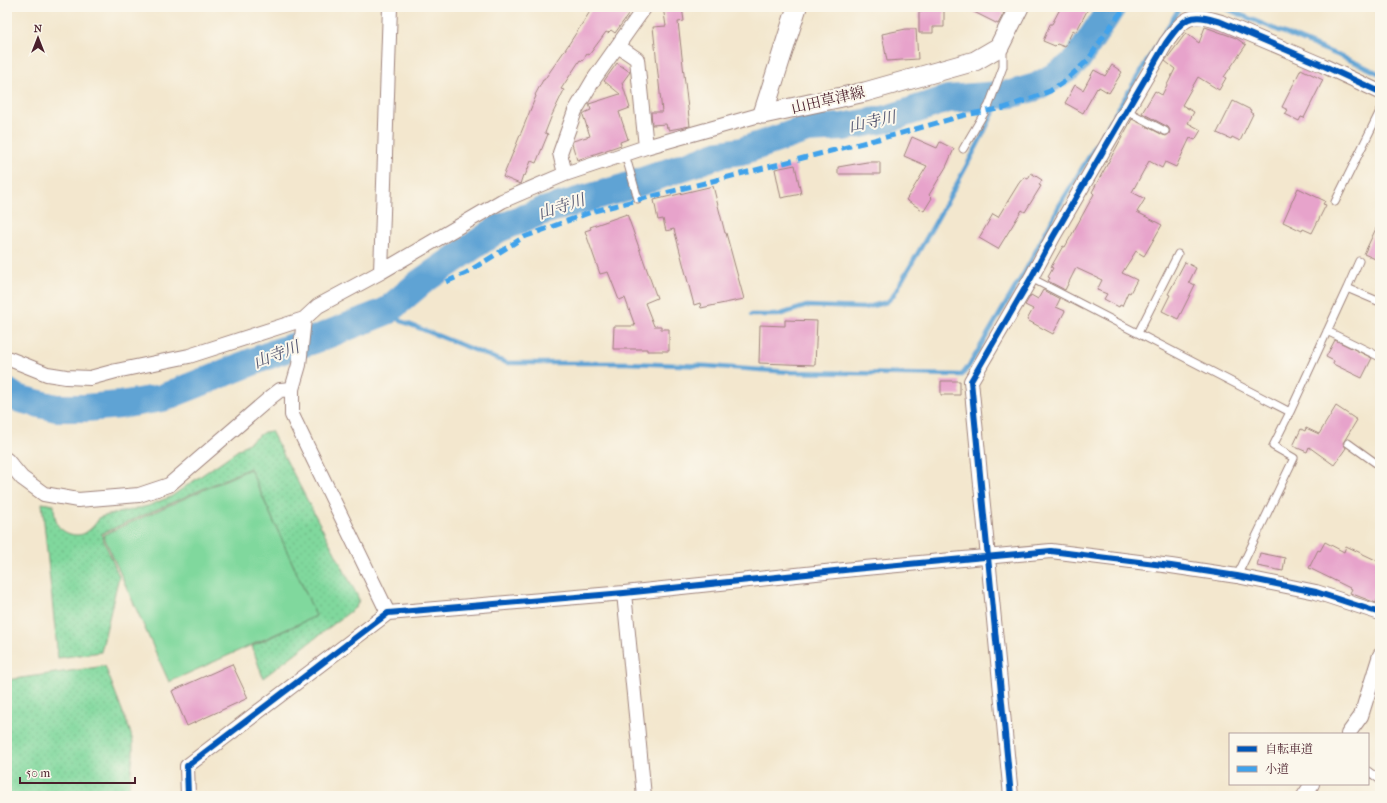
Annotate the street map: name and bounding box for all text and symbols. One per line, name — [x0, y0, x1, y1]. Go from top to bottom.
north arrow — [18, 18, 58, 58]
text: N — [34, 22, 43, 35]
street label: 山田草津線 — [789, 83, 867, 117]
water label: 山寺川 — [847, 107, 900, 136]
water label: 山寺川 — [535, 189, 589, 223]
water label: 山寺川 — [250, 336, 304, 372]
legend — [1229, 733, 1369, 785]
text: 自転車道 — [1265, 742, 1313, 756]
scale bar — [20, 759, 135, 785]
text: 小道 — [1265, 762, 1289, 776]
text: 50 m — [26, 766, 50, 780]

